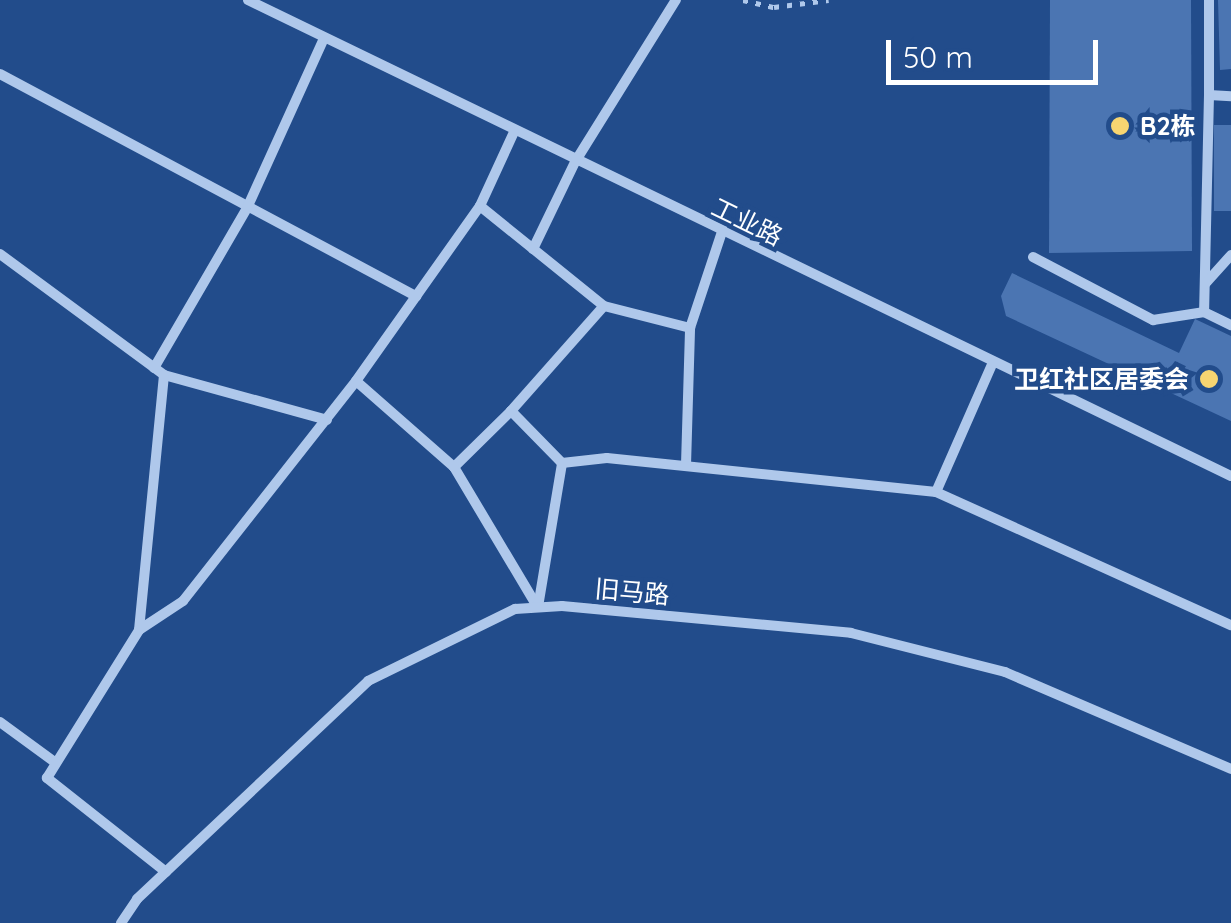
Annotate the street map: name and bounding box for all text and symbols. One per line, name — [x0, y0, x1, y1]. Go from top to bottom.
scale bar — [891, 20, 1104, 82]
text: 50 m — [903, 38, 973, 76]
place label: B2栋 — [1140, 111, 1196, 141]
marker: B2栋 — [1109, 115, 1131, 137]
street label: 工业路 — [707, 192, 787, 252]
place label: 卫红社区居委会 — [1014, 364, 1189, 394]
marker: 卫红社区居委会 — [1198, 368, 1220, 390]
street label: 旧马路 — [593, 574, 671, 610]

